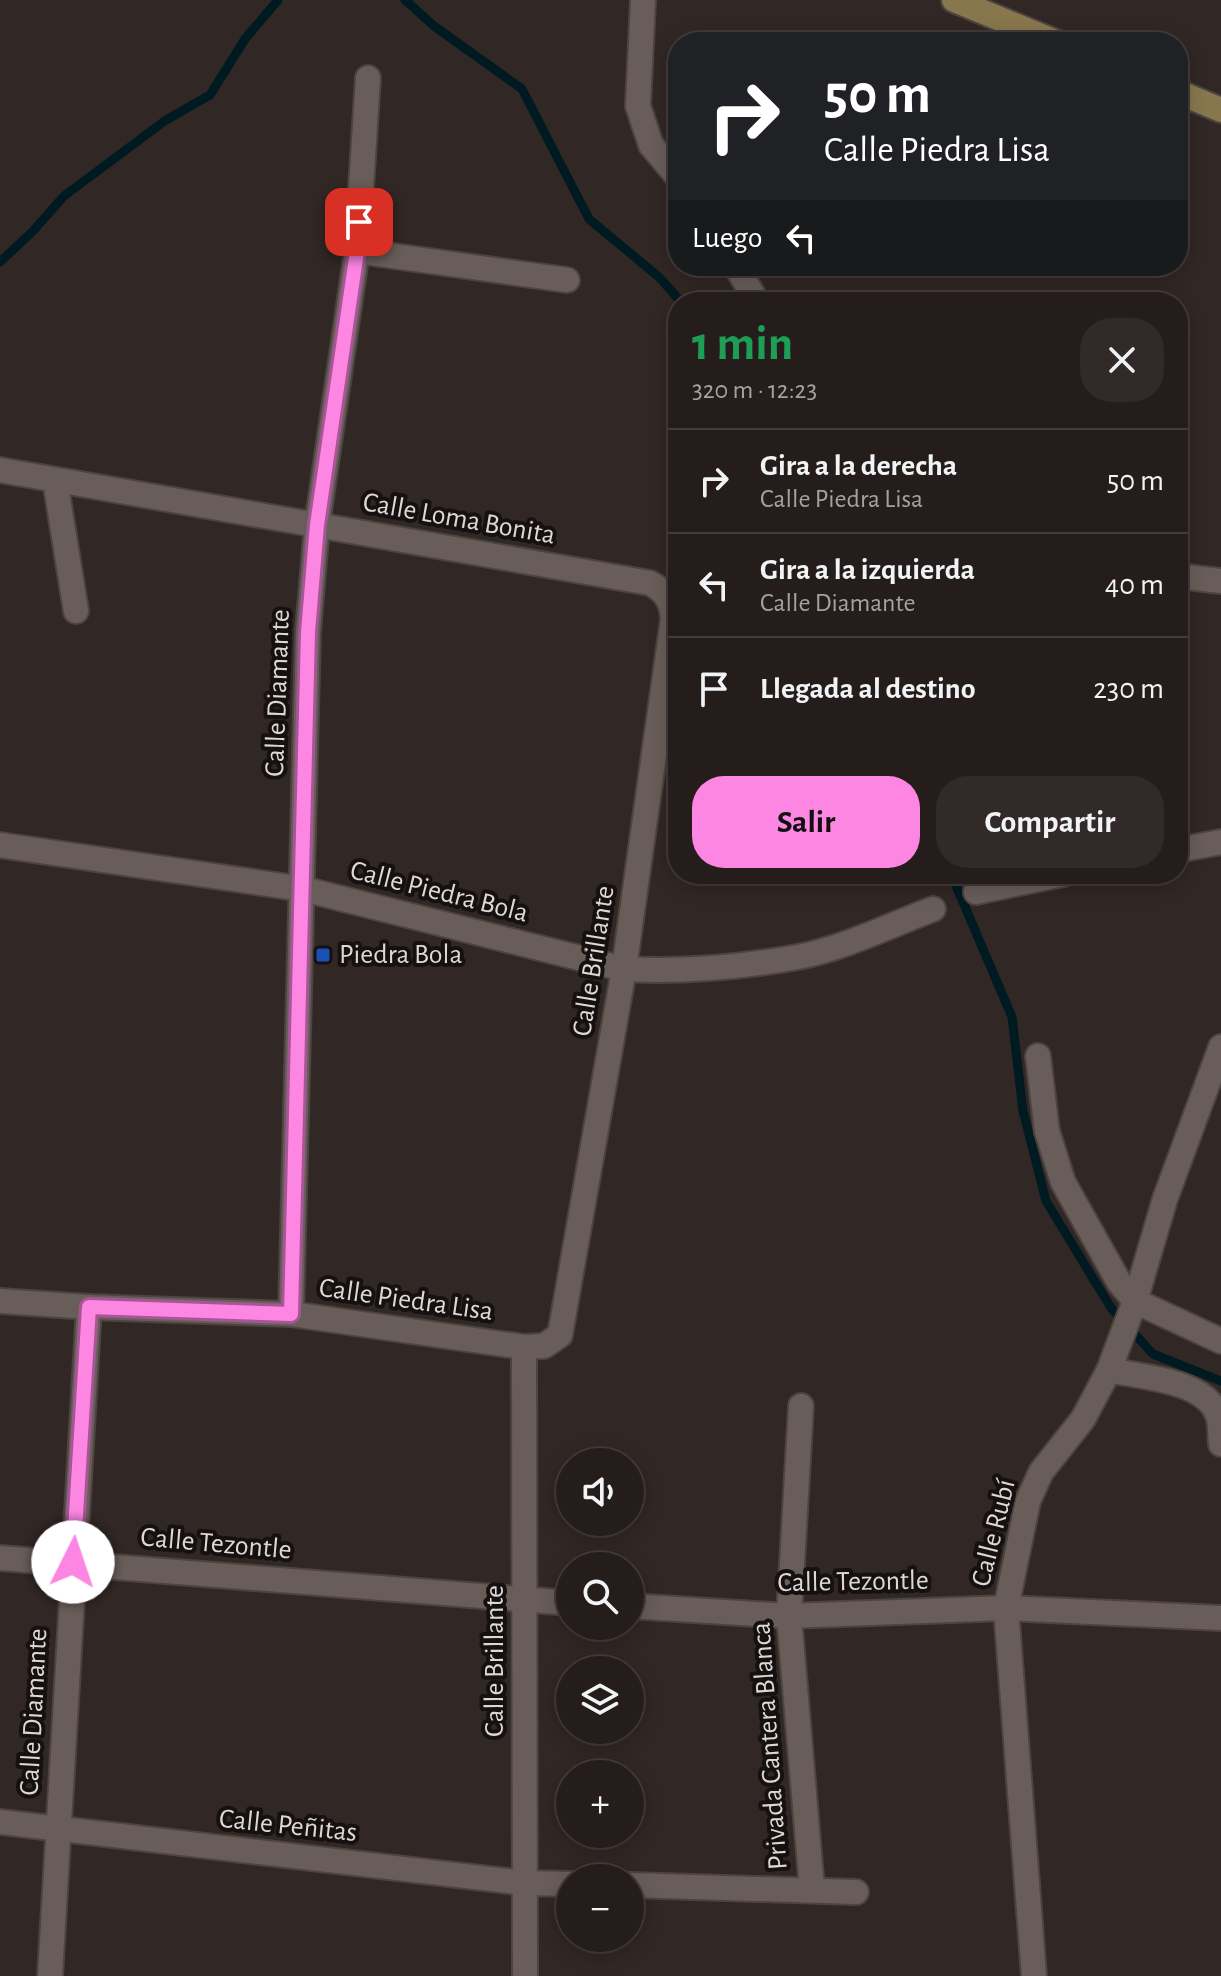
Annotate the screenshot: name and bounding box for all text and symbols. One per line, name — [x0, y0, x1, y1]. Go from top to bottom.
icon: right — [692, 64, 796, 168]
text: 50 m — [824, 67, 931, 123]
text: Calle Piedra Lisa — [824, 132, 1050, 168]
pin — [325, 188, 393, 256]
icon: arrive — [337, 200, 381, 244]
icon: left — [779, 216, 823, 260]
text: Luego — [692, 223, 763, 253]
button: close — [1080, 318, 1164, 402]
text: 1 min — [692, 321, 793, 369]
text: 320 m · 12:23 — [692, 377, 817, 403]
text: Gira a la derecha — [760, 451, 957, 481]
icon: right — [692, 459, 736, 503]
text: 50 m — [1107, 466, 1164, 496]
text: Calle Piedra Lisa — [760, 486, 923, 512]
street label: Calle Loma Bonita — [361, 488, 557, 550]
text: Gira a la izquierda — [760, 555, 975, 585]
icon: left — [692, 563, 736, 607]
text: 40 m — [1105, 570, 1164, 600]
text: Calle Diamante — [760, 590, 915, 616]
street label: Calle Diamante — [261, 609, 295, 777]
icon: arrive — [692, 667, 736, 711]
text: Llegada al destino — [760, 674, 976, 704]
text: 230 m — [1093, 674, 1164, 704]
button: Salir — [692, 776, 920, 868]
button: Compartir — [936, 776, 1164, 868]
street label: Calle Piedra Bola — [347, 856, 531, 928]
street label: Calle Brillante — [568, 884, 620, 1038]
place label: Piedra Bola — [339, 941, 462, 969]
marker: Piedra Bola — [314, 946, 332, 964]
street label: Calle Piedra Lisa — [317, 1274, 495, 1326]
map controls — [556, 1448, 644, 1952]
button: sound — [556, 1448, 644, 1536]
street label: Calle Rubí — [967, 1476, 1021, 1589]
position arrow — [31, 1520, 115, 1604]
street label: Calle Tezontle — [139, 1523, 293, 1565]
button: search — [556, 1552, 644, 1640]
street label: Calle Tezontle — [777, 1567, 929, 1597]
street label: Calle Brillante — [481, 1585, 509, 1737]
street label: Privada Cantera Blanca — [747, 1621, 793, 1871]
street label: Calle Diamante — [16, 1628, 52, 1796]
button: layers — [556, 1656, 644, 1744]
button: + — [556, 1760, 644, 1848]
street label: Calle Peñitas — [218, 1805, 358, 1847]
button: − — [556, 1864, 644, 1952]

